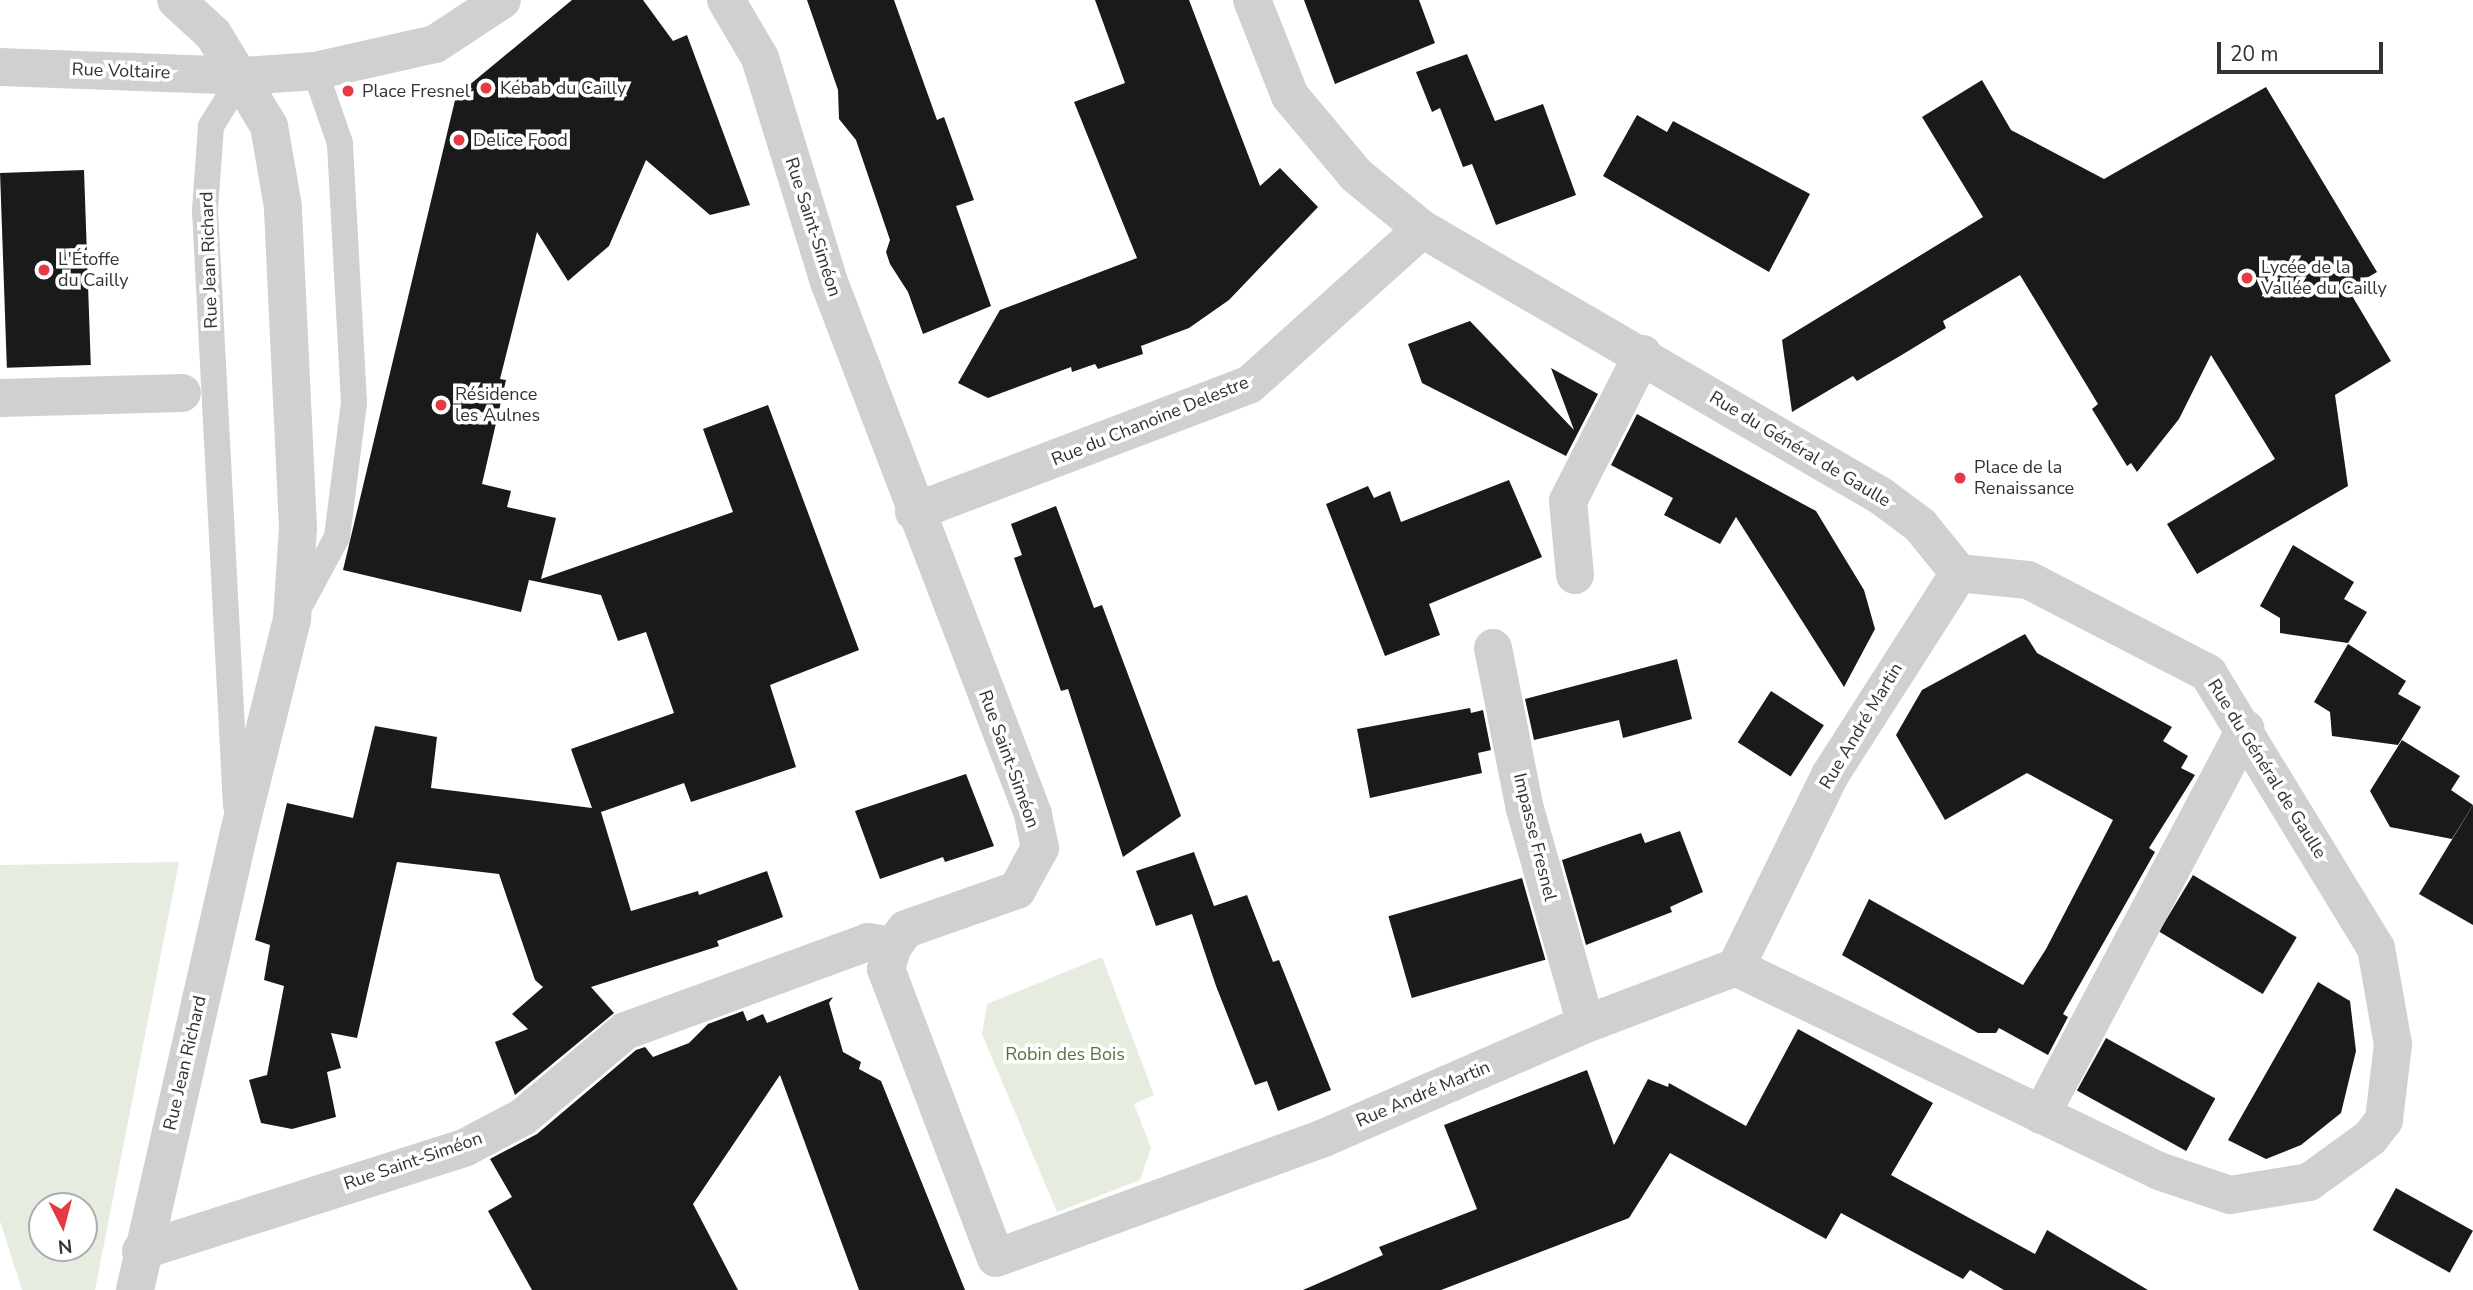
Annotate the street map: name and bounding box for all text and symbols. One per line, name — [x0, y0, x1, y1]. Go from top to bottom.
scale bar — [2221, 28, 2387, 72]
text: 20 m — [2230, 40, 2279, 68]
street label: Rue Voltaire — [71, 58, 171, 84]
place label: Kebab du Cailly — [500, 77, 626, 99]
place label: Place Fresnel — [362, 80, 470, 102]
marker: Kebab du Cailly — [478, 80, 494, 96]
marker: Place Fresnel — [340, 83, 356, 99]
place label: Delice Food — [473, 129, 568, 151]
marker: Delice Food — [451, 132, 467, 148]
street label: Rue Saint-Siméon — [780, 155, 846, 299]
street label: Rue Jean Richard — [196, 191, 222, 329]
place label: L'Étoffe du Cailly — [58, 249, 128, 292]
place label: Lycée de la Vallée du Cailly — [2261, 257, 2387, 300]
marker: L'Étoffe du Cailly — [36, 262, 52, 278]
marker: Lycée de la Vallée du Cailly — [2239, 270, 2255, 286]
street label: Rue du Chanoine Delestre — [1048, 372, 1252, 470]
place label: Résidence les Aulnes — [455, 384, 540, 426]
street label: Rue du Général de Gaulle — [1706, 386, 1894, 512]
marker: Résidence les Aulnes — [433, 397, 449, 413]
place label: Place de la Renaissance — [1974, 457, 2074, 500]
marker: Place de la Renaissance — [1952, 470, 1968, 486]
street label: Rue André Martin — [1815, 659, 1907, 793]
street label: Rue du Général de Gaulle — [2203, 675, 2331, 863]
street label: Rue Saint-Siméon — [974, 687, 1044, 831]
street label: Impasse Fresnel — [1509, 771, 1561, 903]
street label: Rue Jean Richard — [159, 994, 211, 1132]
park label: Robin des Bois — [1005, 1043, 1125, 1065]
street label: Rue André Martin — [1353, 1056, 1493, 1132]
street label: Rue Saint-Siméon — [341, 1127, 485, 1195]
north arrow — [28, 1192, 98, 1262]
text: N — [57, 1232, 73, 1260]

